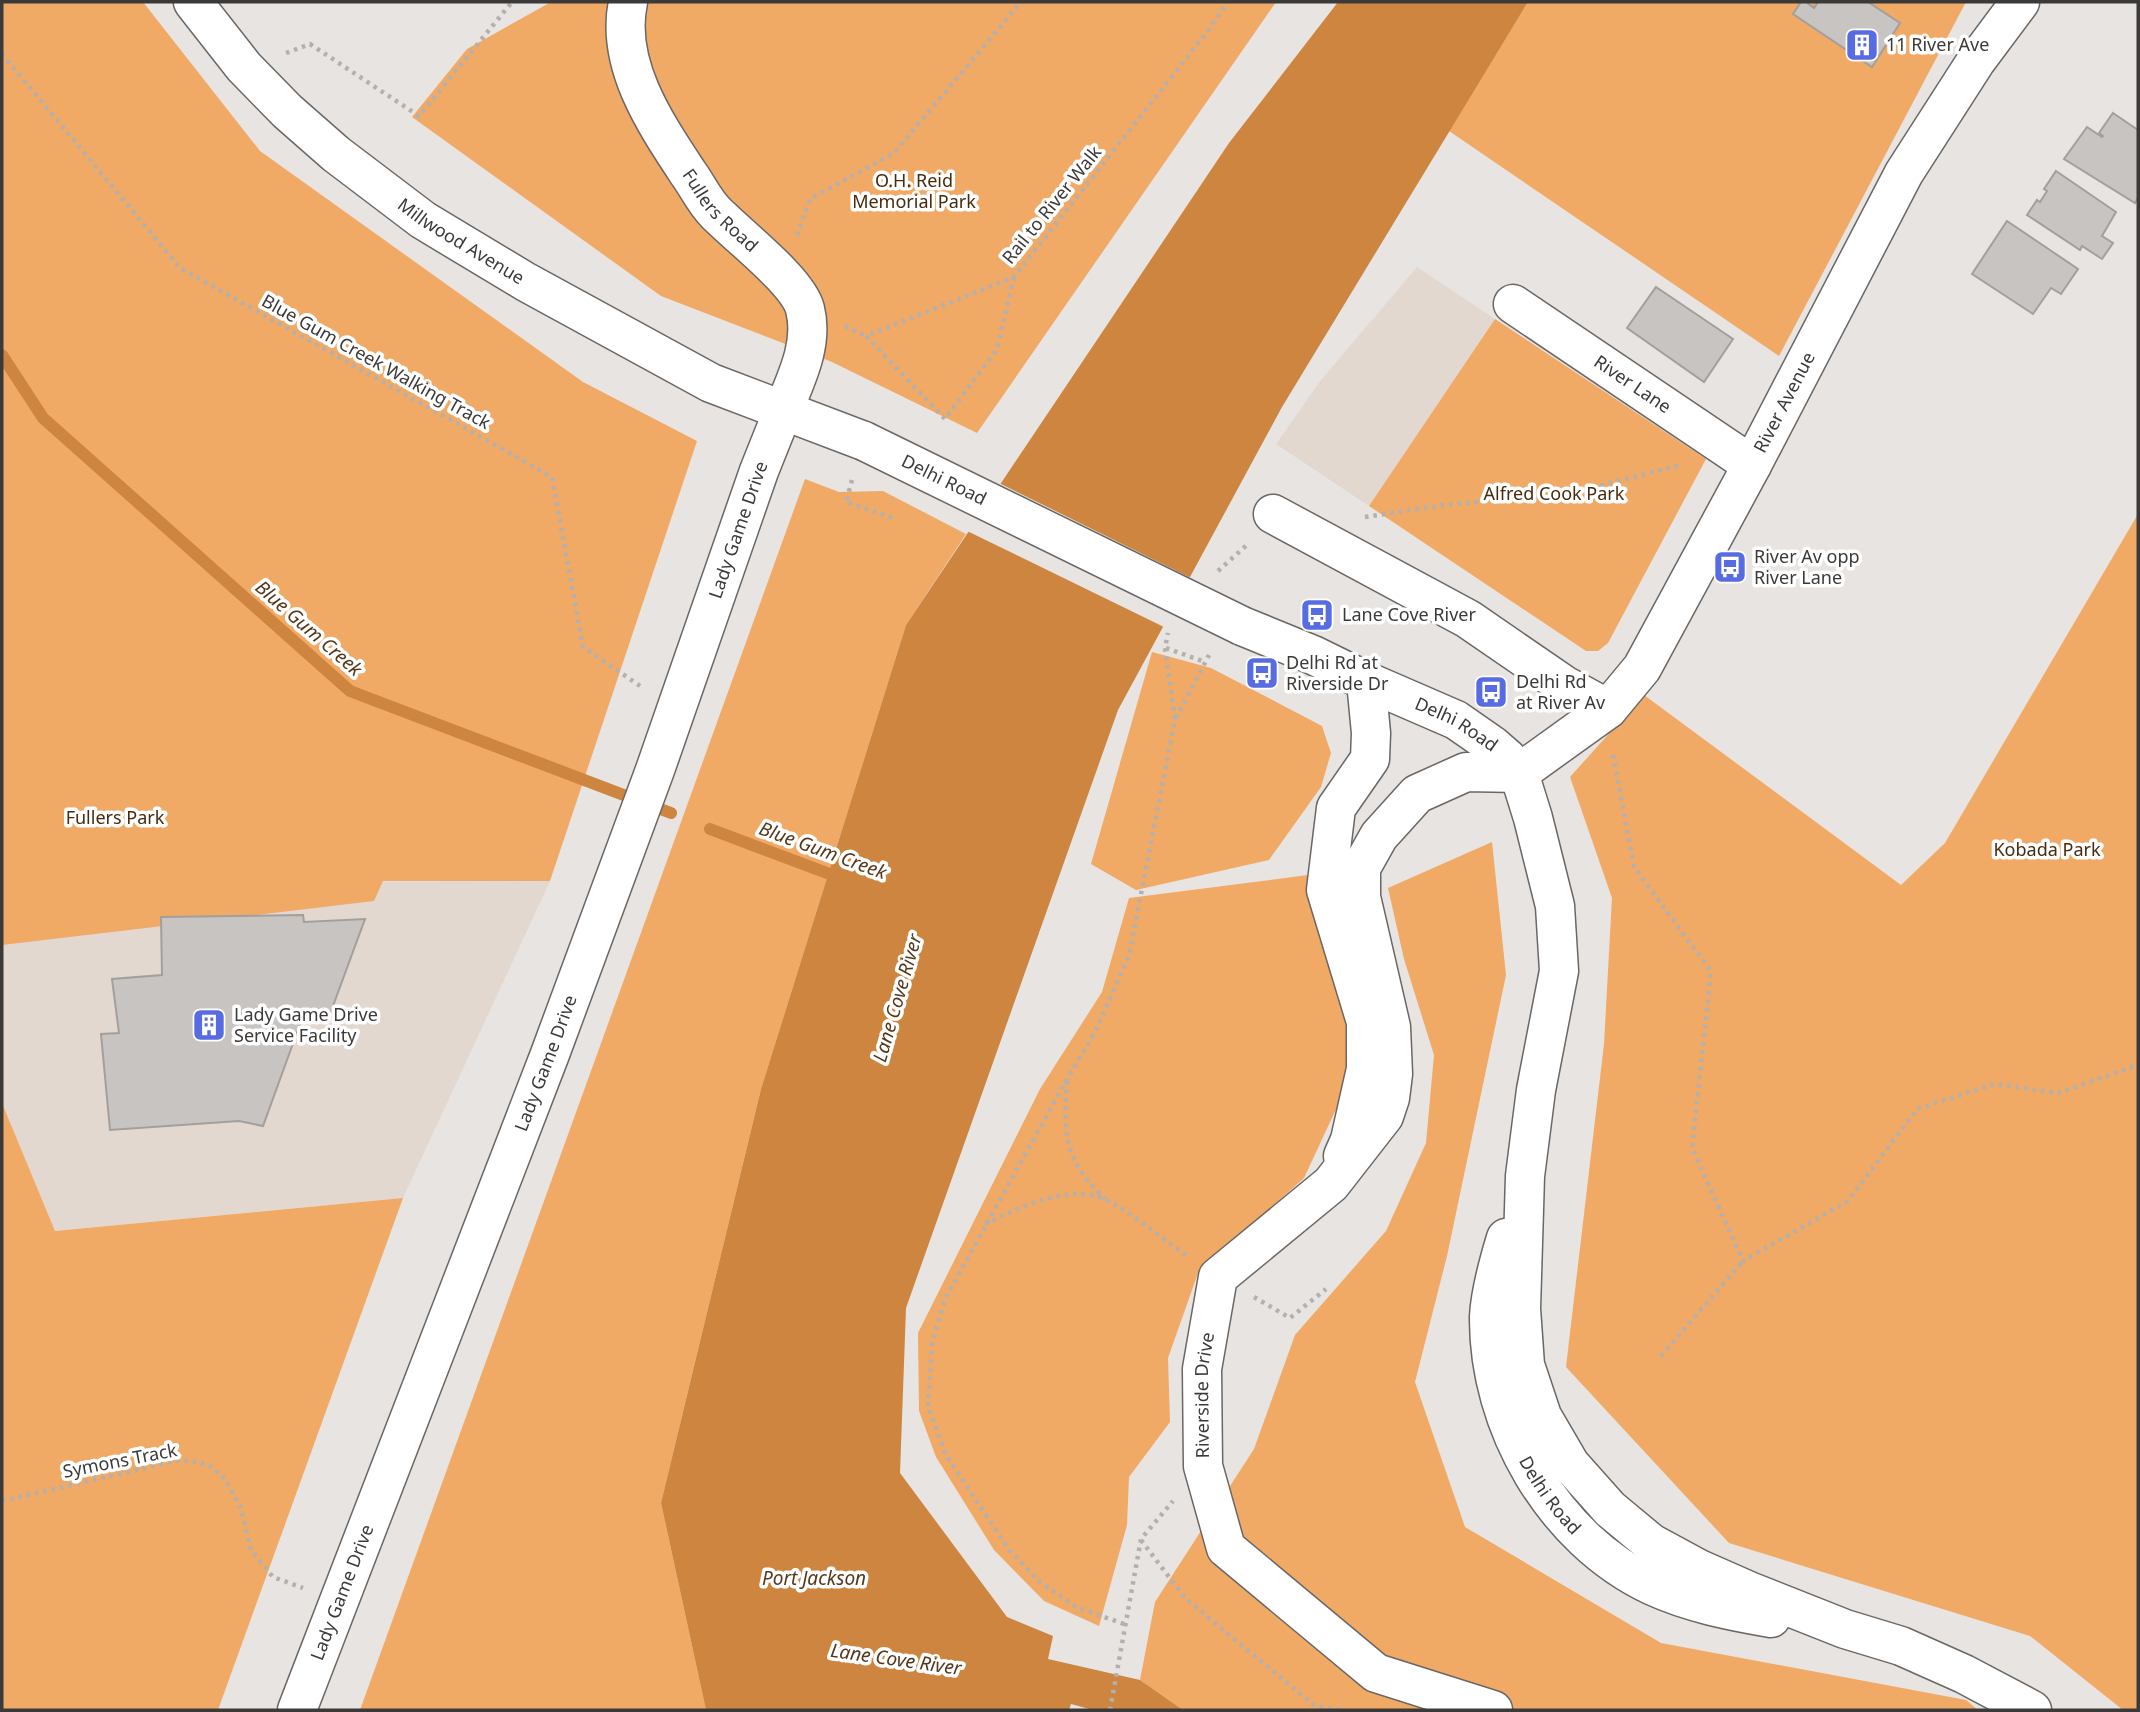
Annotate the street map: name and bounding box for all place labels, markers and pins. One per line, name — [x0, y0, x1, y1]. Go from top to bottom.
building icon: 11 River Ave — [1843, 26, 1881, 64]
place label: 11 River Ave — [1886, 32, 1989, 56]
place label: River Av opp River Lane — [1754, 544, 1860, 589]
bus stop icon: River Av opp River Lane — [1711, 548, 1749, 586]
bus stop icon: Lane Cove River — [1298, 596, 1336, 634]
place label: Lane Cove River — [1342, 602, 1477, 626]
place label: Delhi Rd at Riverside Dr — [1286, 650, 1389, 695]
bus stop icon: Delhi Rd at Riverside Dr — [1243, 654, 1281, 692]
place label: Delhi Rd at River Av — [1516, 669, 1606, 714]
bus stop icon: Delhi Rd at River Av — [1472, 673, 1510, 711]
place label: Lady Game Drive Service Facility — [234, 1002, 378, 1047]
building icon: Lady Game Drive Service Facility — [190, 1006, 228, 1044]

